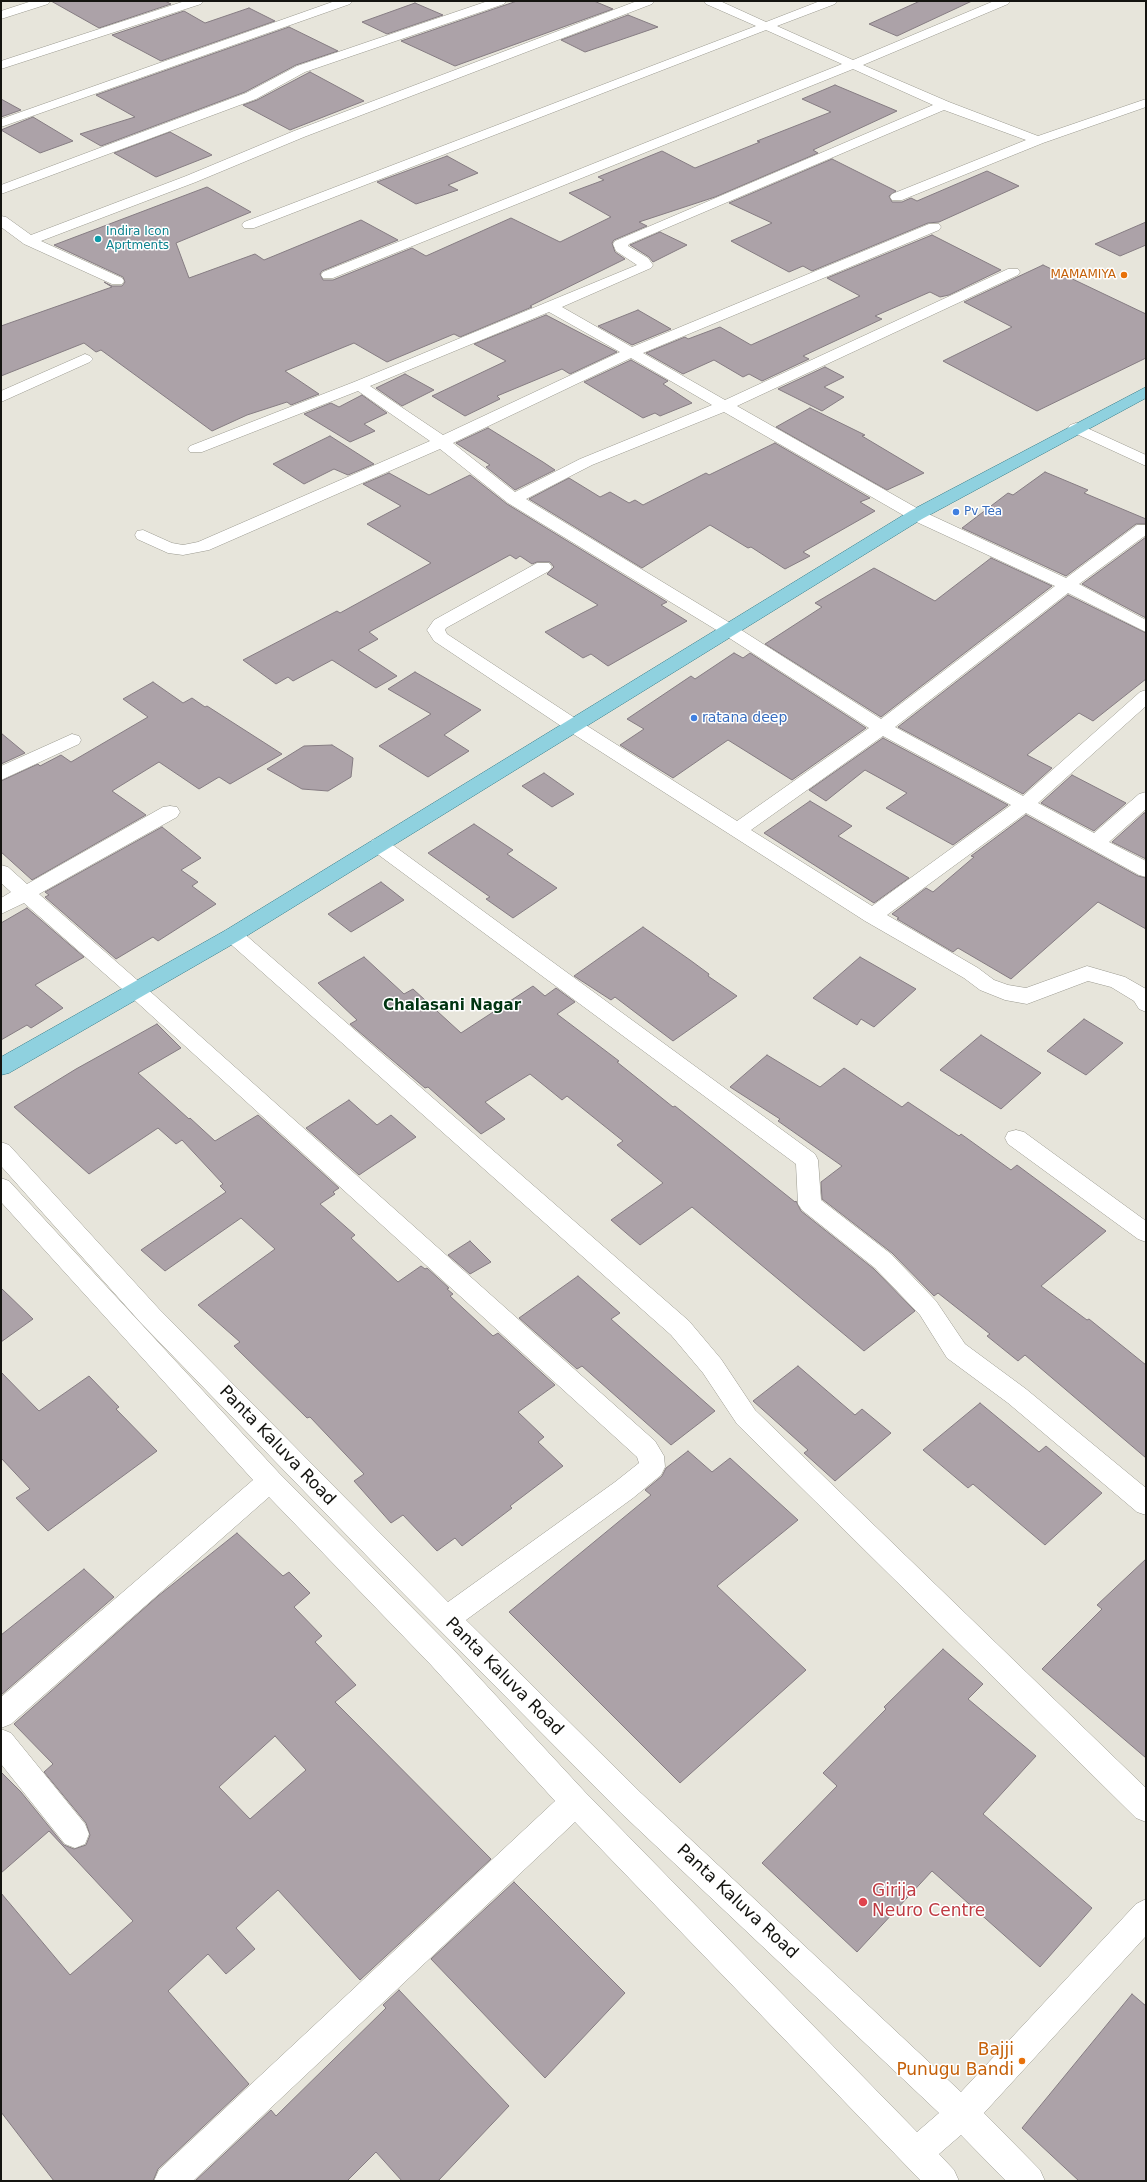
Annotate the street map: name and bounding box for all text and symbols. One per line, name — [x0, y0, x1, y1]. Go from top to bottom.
place label: Indira Icon Aprtments — [106, 225, 169, 253]
marker: Indira Icon Aprtments — [93, 234, 103, 244]
place label: MAMAMIYA — [1050, 268, 1116, 282]
marker: MAMAMIYA — [1119, 270, 1129, 280]
place label: Pv Tea — [964, 505, 1002, 519]
marker: Pv Tea — [951, 507, 961, 517]
place label: ratana deep — [702, 710, 787, 726]
marker: ratana deep — [689, 713, 699, 723]
district label: Chalasani Nagar — [383, 997, 521, 1015]
street label: Panta Kaluva Road — [215, 1382, 339, 1510]
street label: Panta Kaluva Road — [441, 1614, 567, 1740]
street label: Panta Kaluva Road — [672, 1841, 802, 1963]
place label: Girija Neuro Centre — [872, 1882, 985, 1922]
marker: Girija Neuro Centre — [857, 1896, 869, 1908]
place label: Bajji Punugu Bandi — [896, 2041, 1014, 2081]
marker: Bajji Punugu Bandi — [1017, 2056, 1027, 2066]

